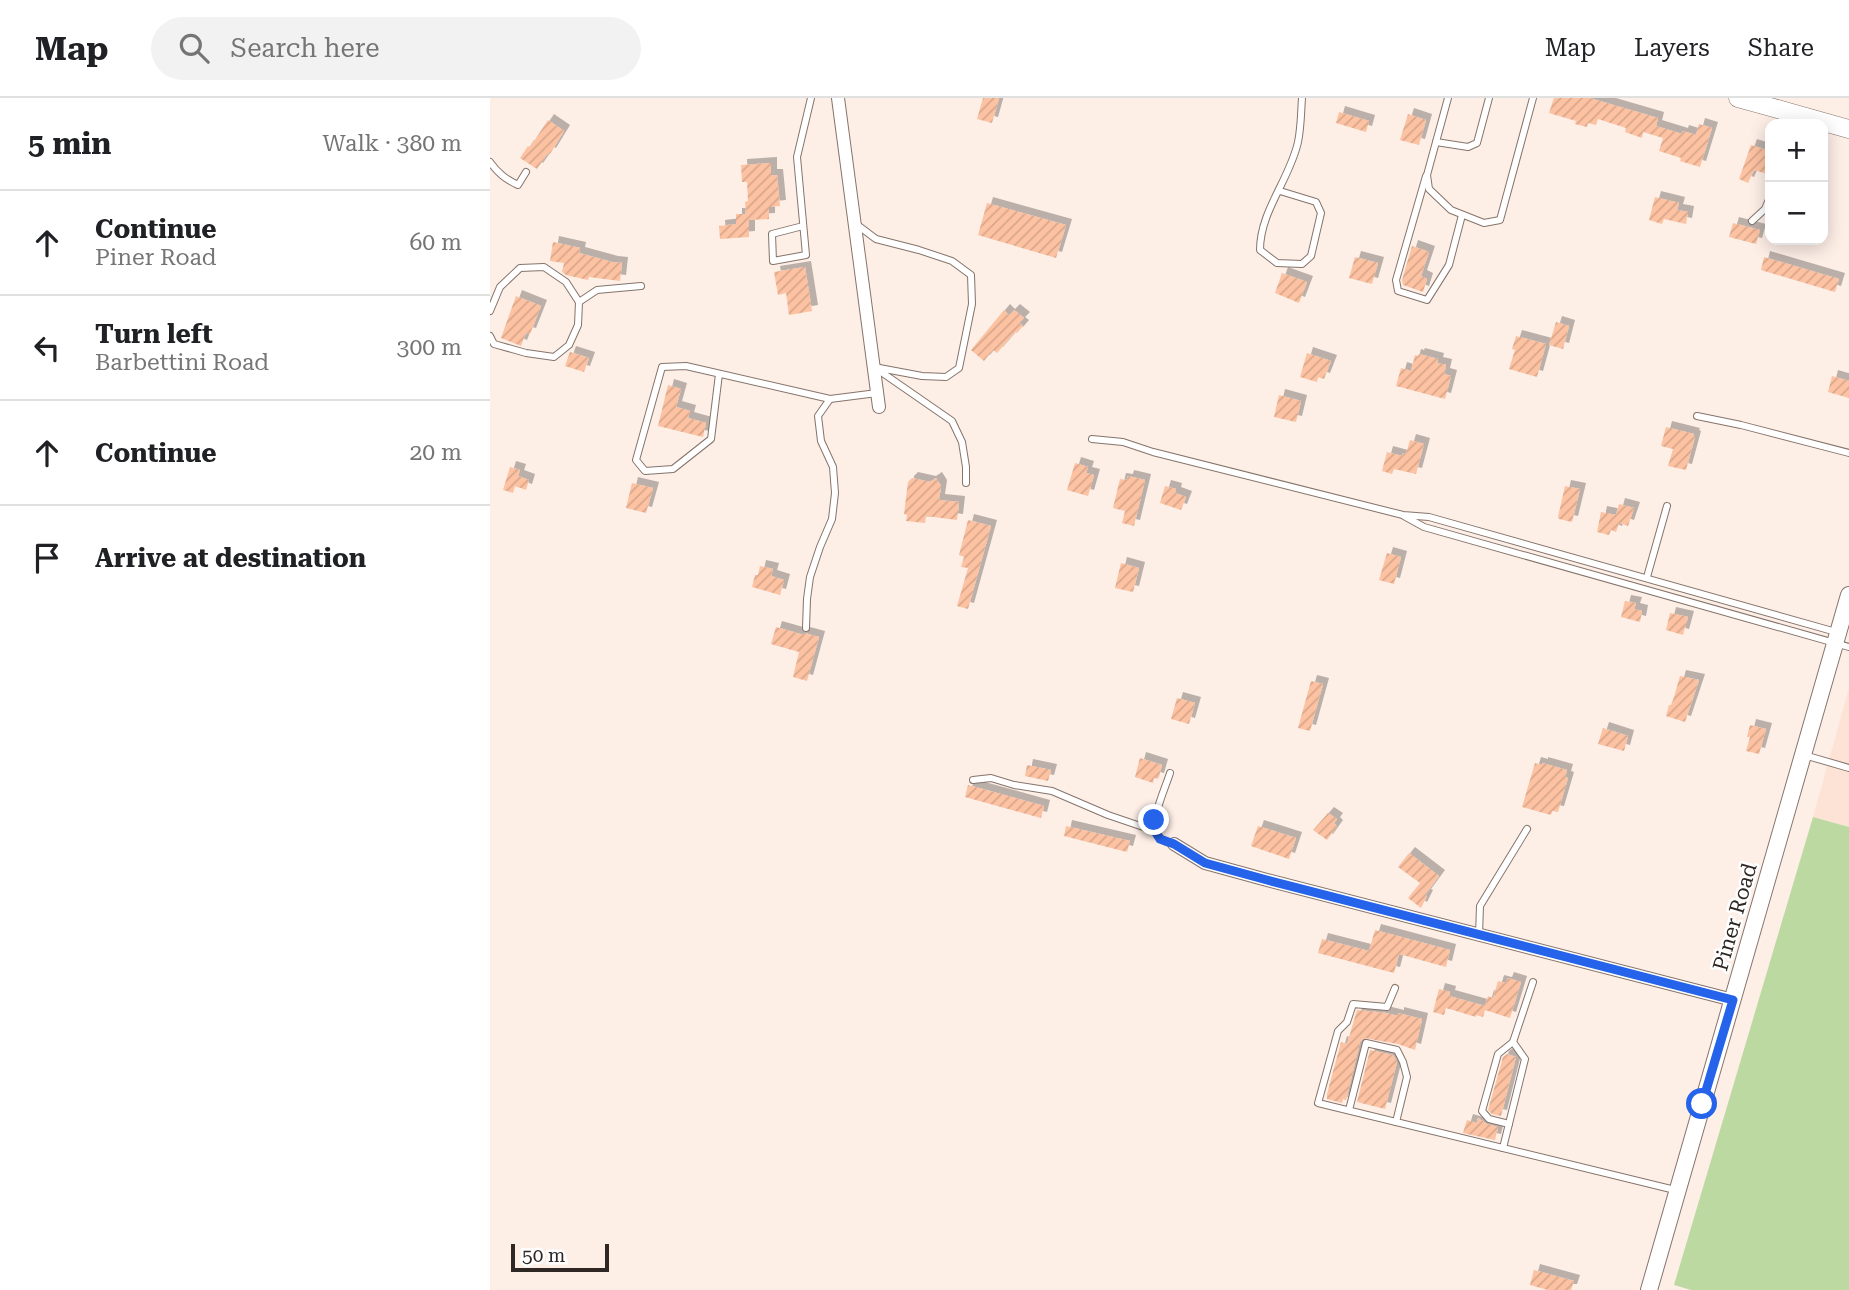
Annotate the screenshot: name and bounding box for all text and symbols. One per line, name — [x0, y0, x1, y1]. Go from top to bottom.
search box — [151, 17, 641, 80]
text: Map — [35, 29, 109, 68]
icon: search — [175, 29, 213, 67]
text: Search here — [231, 33, 380, 63]
text: Map — [1545, 34, 1596, 62]
text: Layers — [1634, 34, 1710, 62]
text: Share — [1748, 34, 1814, 62]
map controls — [1765, 119, 1828, 245]
button: + — [1765, 119, 1828, 182]
text: 5 min — [28, 126, 111, 161]
text: Walk · 380 m — [323, 130, 462, 157]
button: − — [1765, 182, 1828, 245]
text: Continue — [95, 214, 217, 244]
icon: ahead — [28, 224, 66, 262]
text: 60 m — [409, 229, 462, 256]
text: Piner Road — [95, 244, 216, 271]
text: Turn left — [95, 319, 213, 349]
icon: left — [28, 329, 66, 367]
text: 300 m — [397, 334, 462, 361]
text: Barbettini Road — [95, 349, 269, 376]
icon: ahead — [28, 434, 66, 472]
text: Continue — [95, 438, 217, 468]
text: 20 m — [409, 439, 462, 466]
icon: arrive — [28, 539, 66, 577]
text: Arrive at destination — [95, 543, 366, 573]
route end — [1138, 804, 1169, 835]
street label: Piner Road — [1708, 860, 1762, 974]
route start — [1686, 1088, 1717, 1119]
scale bar — [511, 1241, 609, 1273]
text: 50 m — [522, 1244, 565, 1267]

